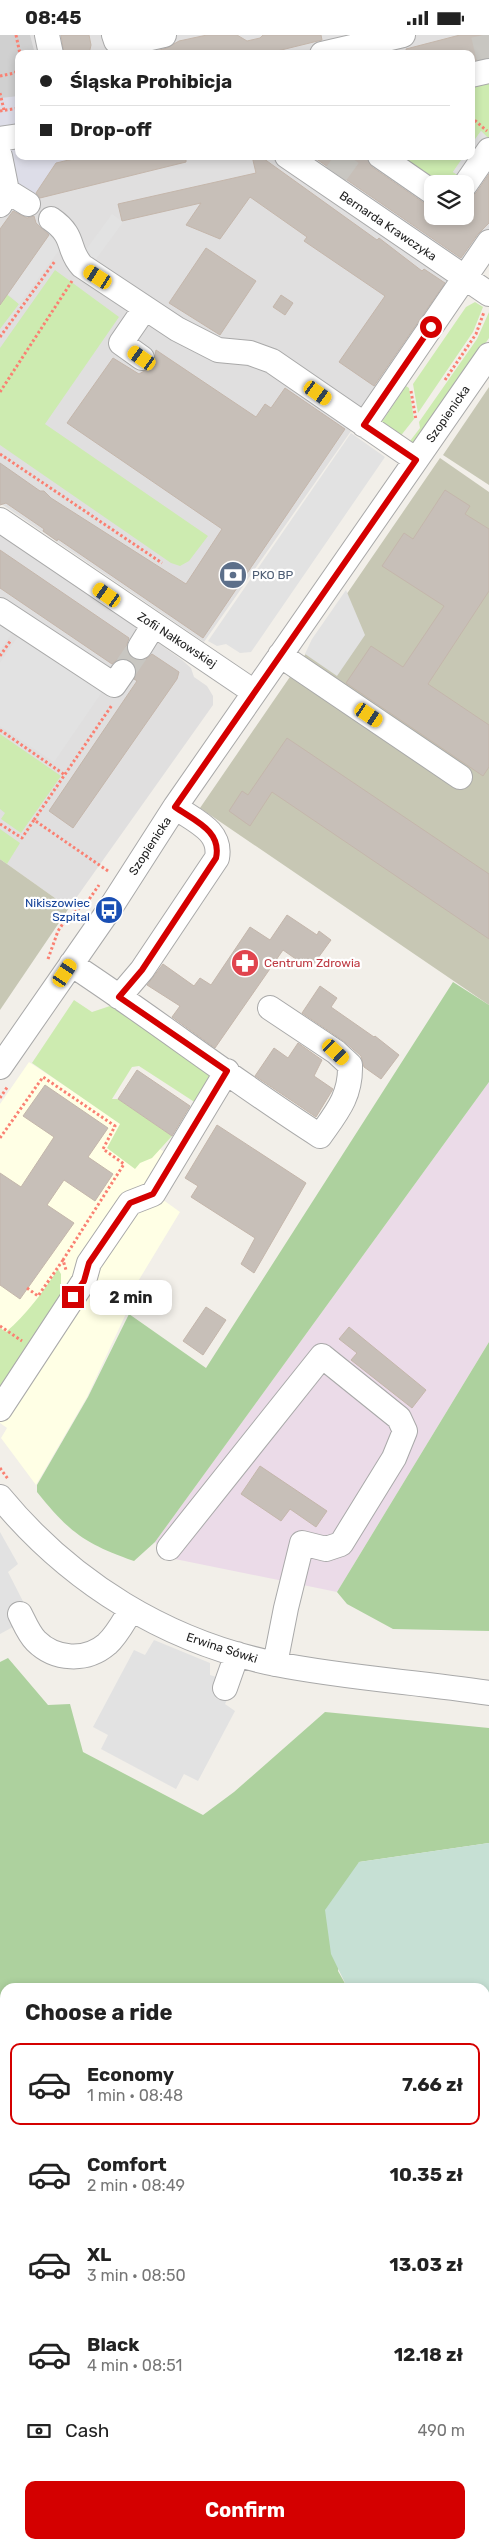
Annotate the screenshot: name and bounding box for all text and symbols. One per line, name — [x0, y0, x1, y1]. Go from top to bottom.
text: 08:45 — [25, 6, 82, 29]
text: Śląska Prohibicja — [70, 70, 232, 93]
text: Drop-off — [70, 118, 152, 141]
map controls — [424, 175, 474, 225]
button: layers — [424, 175, 474, 225]
street label: Bernarda Krawczyka — [337, 188, 439, 264]
car — [81, 263, 114, 291]
route start — [420, 316, 442, 338]
car — [125, 343, 158, 373]
car — [301, 378, 334, 408]
street label: Szopienicka — [423, 383, 473, 445]
bank icon: PKO BP — [218, 560, 248, 590]
place label: PKO BP — [252, 568, 294, 582]
car — [90, 580, 123, 610]
street label: Zofii Nałkowskiej — [135, 609, 219, 671]
car — [352, 700, 385, 730]
street label: Szopienicka — [126, 814, 174, 878]
bus stop icon: Nikiszowiec Szpital — [94, 895, 124, 925]
place label: Nikiszowiec Szpital — [25, 896, 90, 924]
pharmacy icon: Centrum Zdrowia — [230, 948, 260, 978]
car — [50, 956, 79, 990]
place label: Centrum Zdrowia — [264, 956, 360, 970]
car — [319, 1036, 352, 1068]
callout: 2 min — [90, 1279, 173, 1315]
route end — [62, 1286, 84, 1308]
text: 2 min — [109, 1288, 153, 1307]
street label: Erwina Sówki — [185, 1630, 259, 1666]
text: Choose a ride — [25, 1999, 172, 2026]
icon: car — [27, 2062, 72, 2107]
text: Economy — [87, 2063, 174, 2086]
text: 7.66 zł — [402, 2073, 463, 2096]
text: 1 min · 08:48 — [87, 2086, 183, 2105]
icon: car — [27, 2152, 72, 2197]
text: Comfort — [87, 2153, 167, 2176]
text: 10.35 zł — [390, 2163, 463, 2186]
text: 2 min · 08:49 — [87, 2176, 185, 2195]
icon: car — [27, 2242, 72, 2287]
text: XL — [87, 2243, 111, 2266]
text: 13.03 zł — [389, 2253, 463, 2276]
text: 3 min · 08:50 — [87, 2266, 186, 2285]
icon: car — [27, 2332, 72, 2377]
text: Black — [87, 2333, 139, 2356]
text: 12.18 zł — [394, 2343, 463, 2366]
text: 4 min · 08:51 — [87, 2356, 182, 2375]
icon: cash — [25, 2417, 53, 2445]
text: Cash — [65, 2419, 109, 2442]
text: 490 m — [417, 2421, 465, 2440]
button: Confirm — [25, 2481, 465, 2539]

